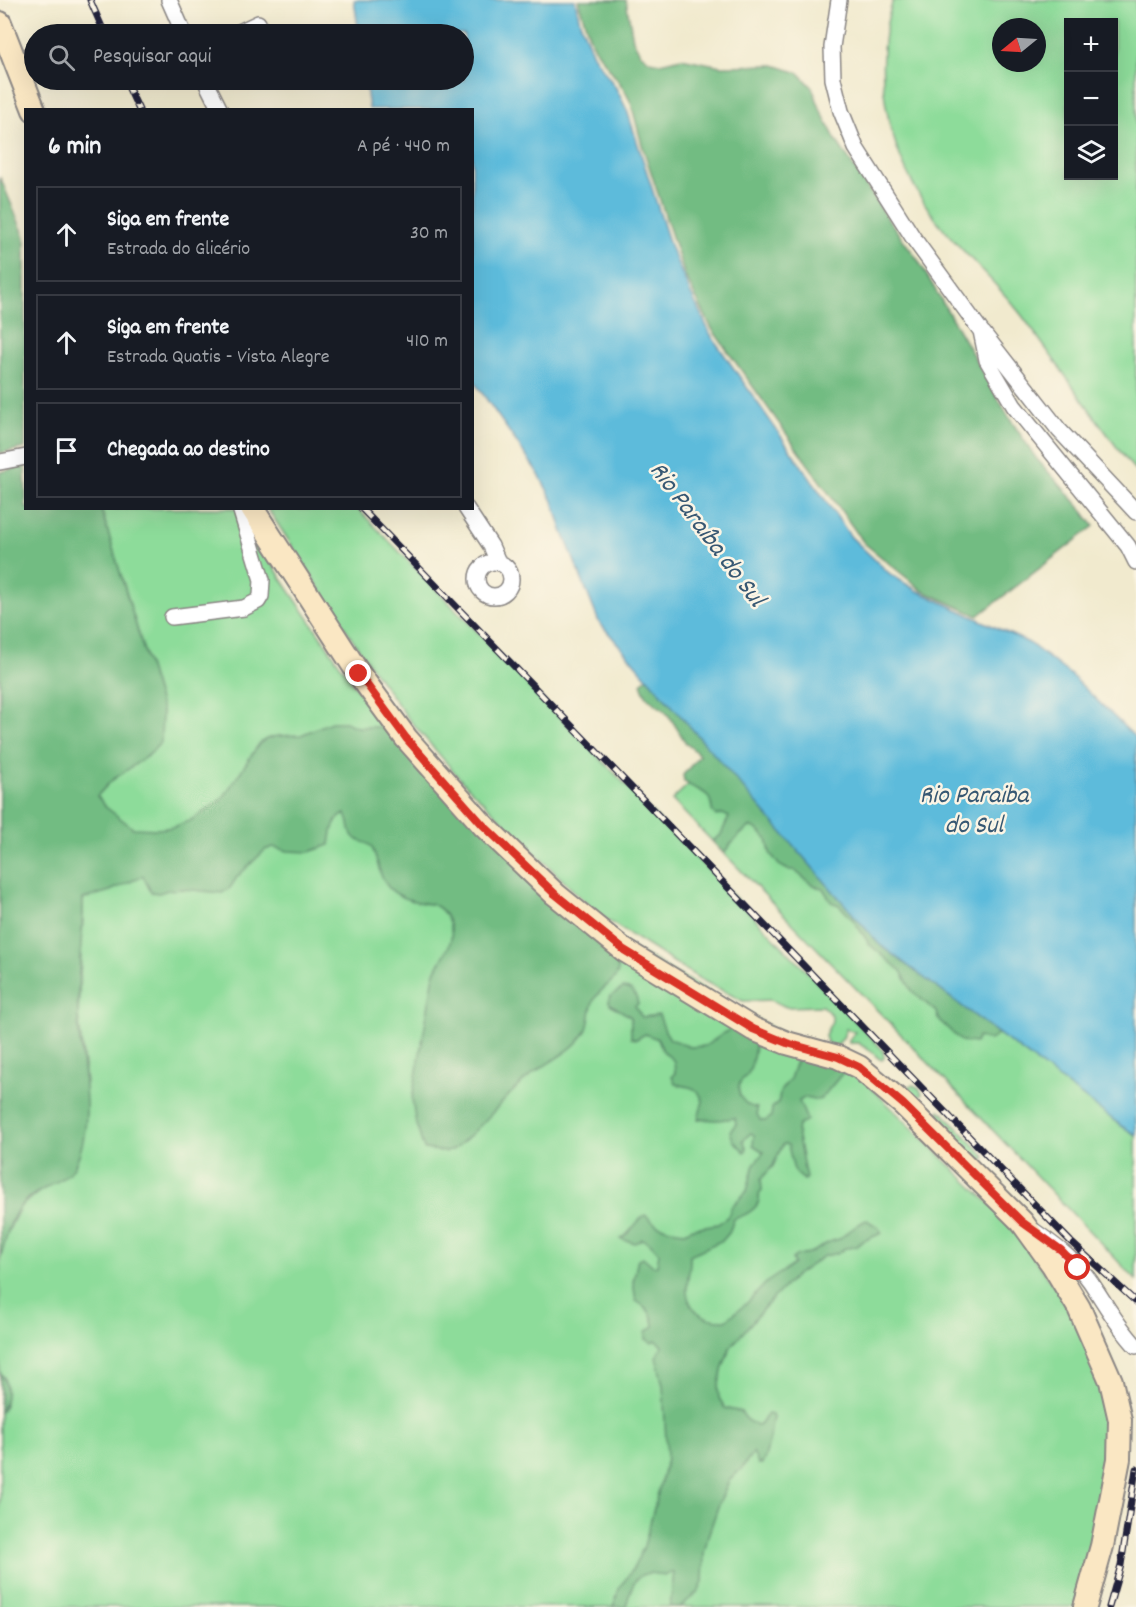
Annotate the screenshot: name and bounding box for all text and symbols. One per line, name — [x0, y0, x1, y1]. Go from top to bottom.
north arrow — [992, 18, 1046, 72]
map controls — [1064, 18, 1118, 180]
button: + — [1064, 18, 1118, 72]
search box — [24, 24, 474, 90]
icon: search — [45, 41, 78, 74]
text: Pesquisar aqui — [93, 42, 212, 73]
button: − — [1064, 72, 1118, 126]
button: layers — [1064, 126, 1118, 180]
text: 6 min — [48, 129, 101, 166]
text: A pé · 440 m — [357, 133, 450, 161]
text: Siga em frente — [107, 205, 229, 236]
icon: ahead — [50, 218, 83, 251]
text: 30 m — [410, 220, 448, 248]
text: Estrada do Glicério — [107, 236, 250, 264]
text: Siga em frente — [107, 313, 229, 344]
icon: ahead — [50, 326, 83, 359]
text: 410 m — [406, 328, 448, 356]
text: Estrada Quatis - Vista Alegre — [107, 344, 330, 372]
icon: arrive — [50, 434, 83, 467]
text: Chegada ao destino — [107, 435, 270, 466]
water label: Rio Paraíba do Sul — [639, 455, 774, 617]
route end — [345, 660, 371, 686]
water label: Rio Paraiba do Sul — [920, 778, 1030, 845]
route start — [1064, 1254, 1090, 1280]

